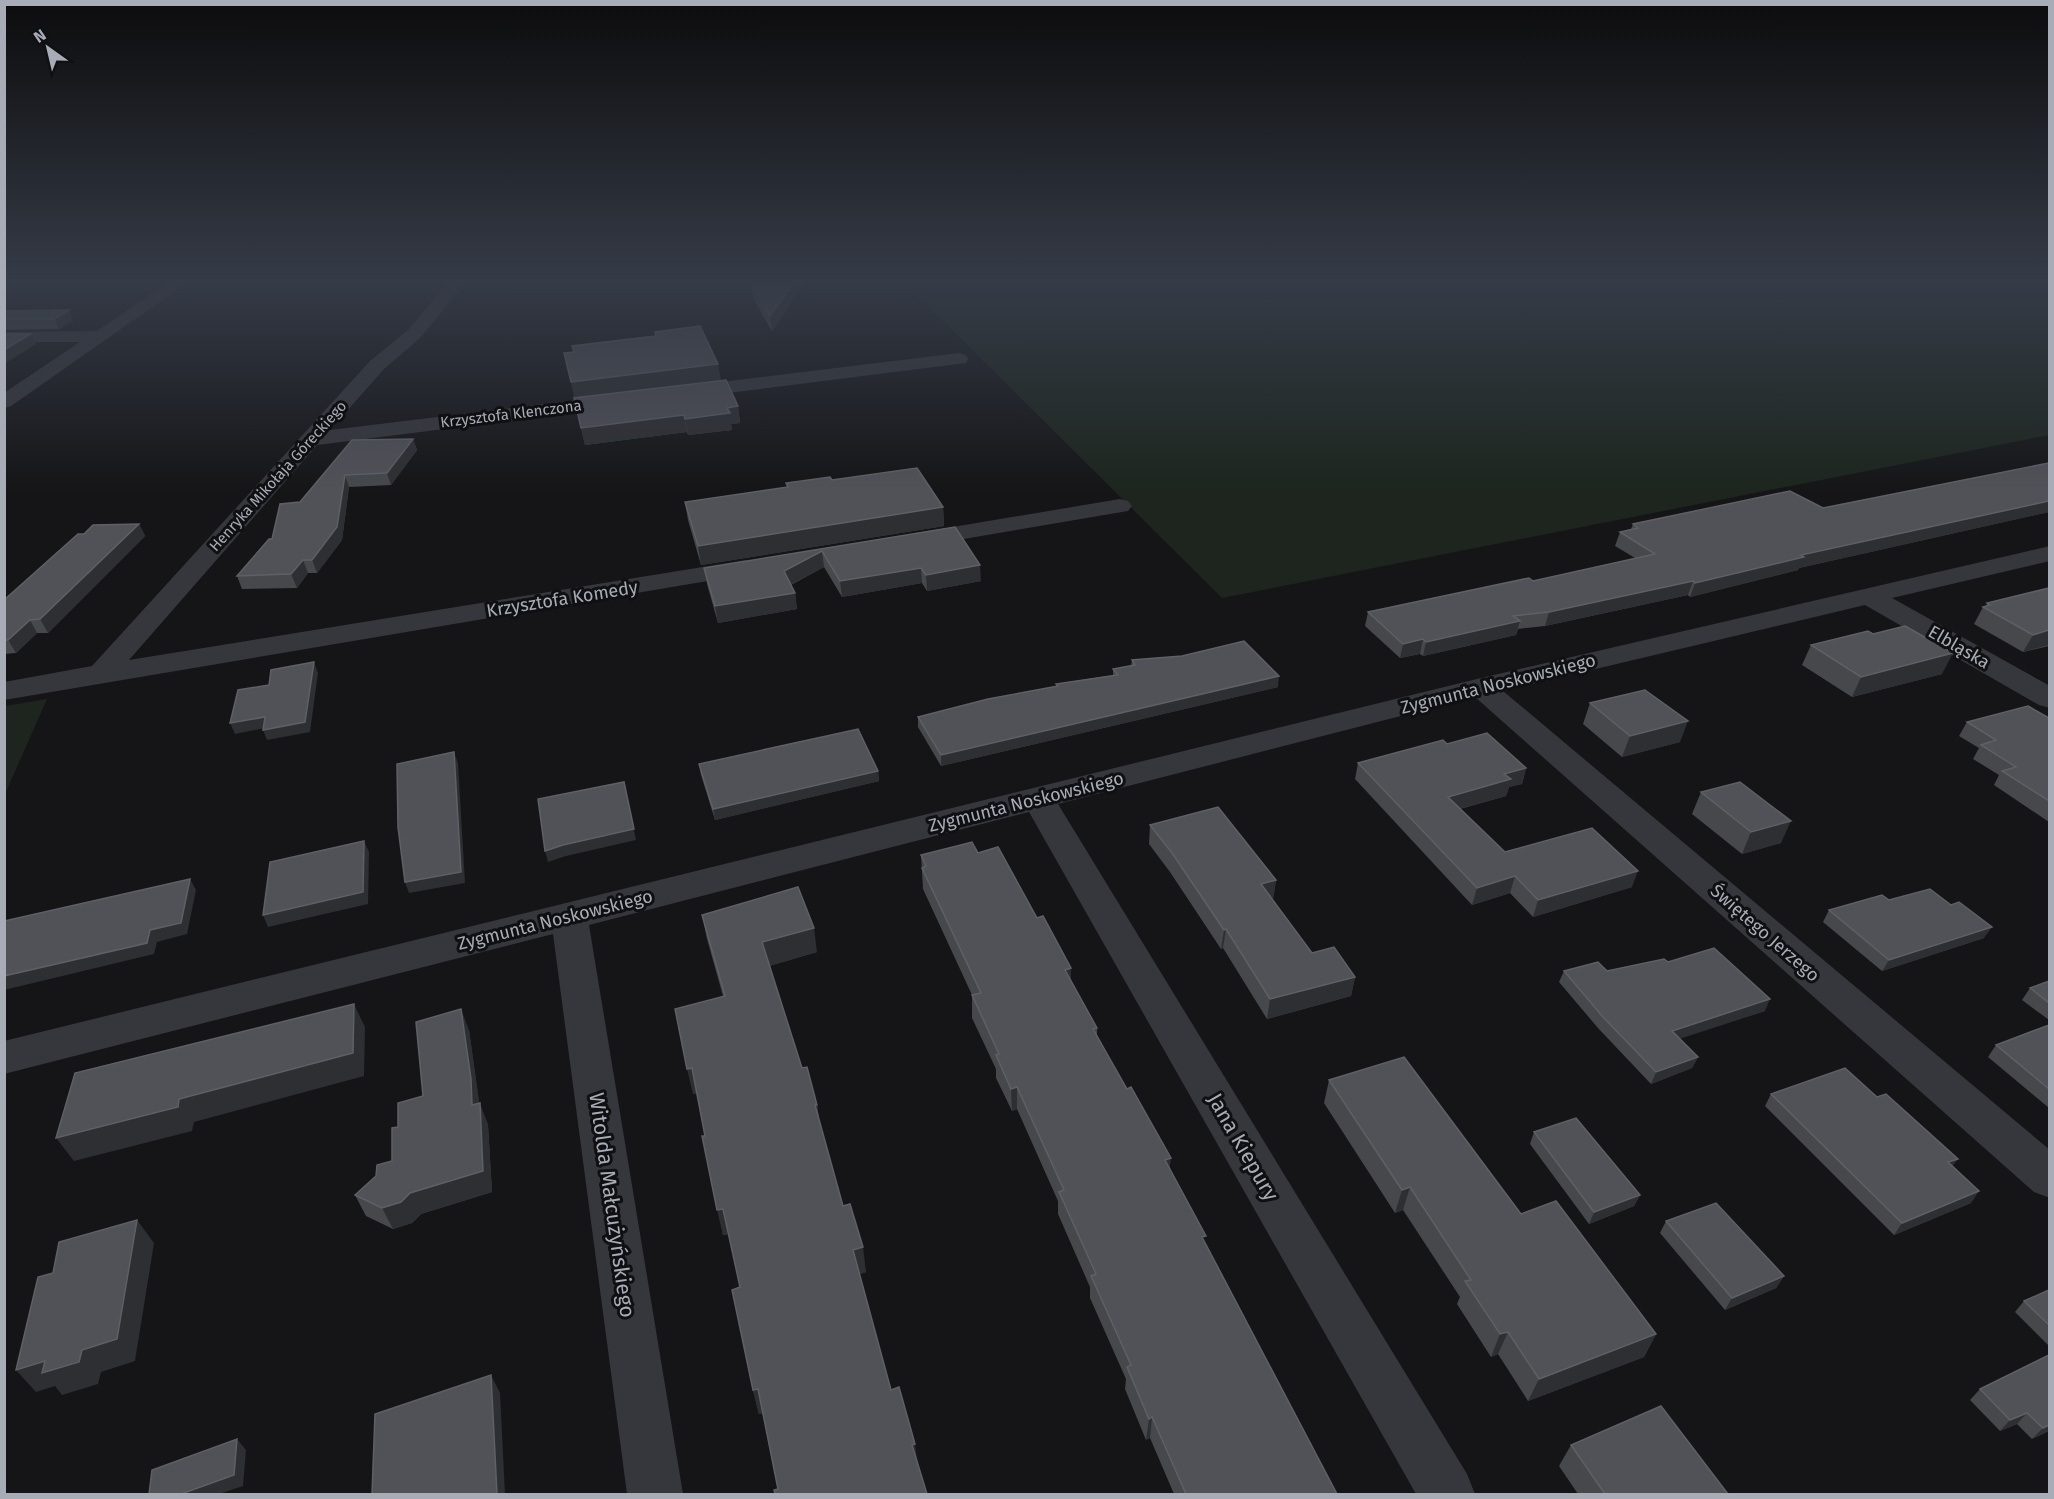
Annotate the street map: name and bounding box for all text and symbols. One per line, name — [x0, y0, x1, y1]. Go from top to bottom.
north arrow — [18, 18, 78, 78]
text: N — [30, 25, 50, 47]
street label: Krzysztofa Klenczona — [439, 396, 583, 432]
street label: Henryka Mikołaja Góreckiego — [206, 397, 350, 555]
street label: Krzysztofa Komedy — [485, 576, 639, 622]
street label: Elbląska — [1924, 621, 1994, 673]
street label: Zygmunta Noskowskiego — [1398, 649, 1598, 719]
street label: Zygmunta Noskowskiego — [926, 767, 1126, 837]
street label: Świętego Jerzego — [1706, 880, 1824, 986]
street label: Zygmunta Noskowskiego — [455, 885, 655, 955]
street label: Jana Kiepury — [1202, 1089, 1285, 1206]
street label: Witolda Małcużyńskiego — [583, 1091, 641, 1319]

